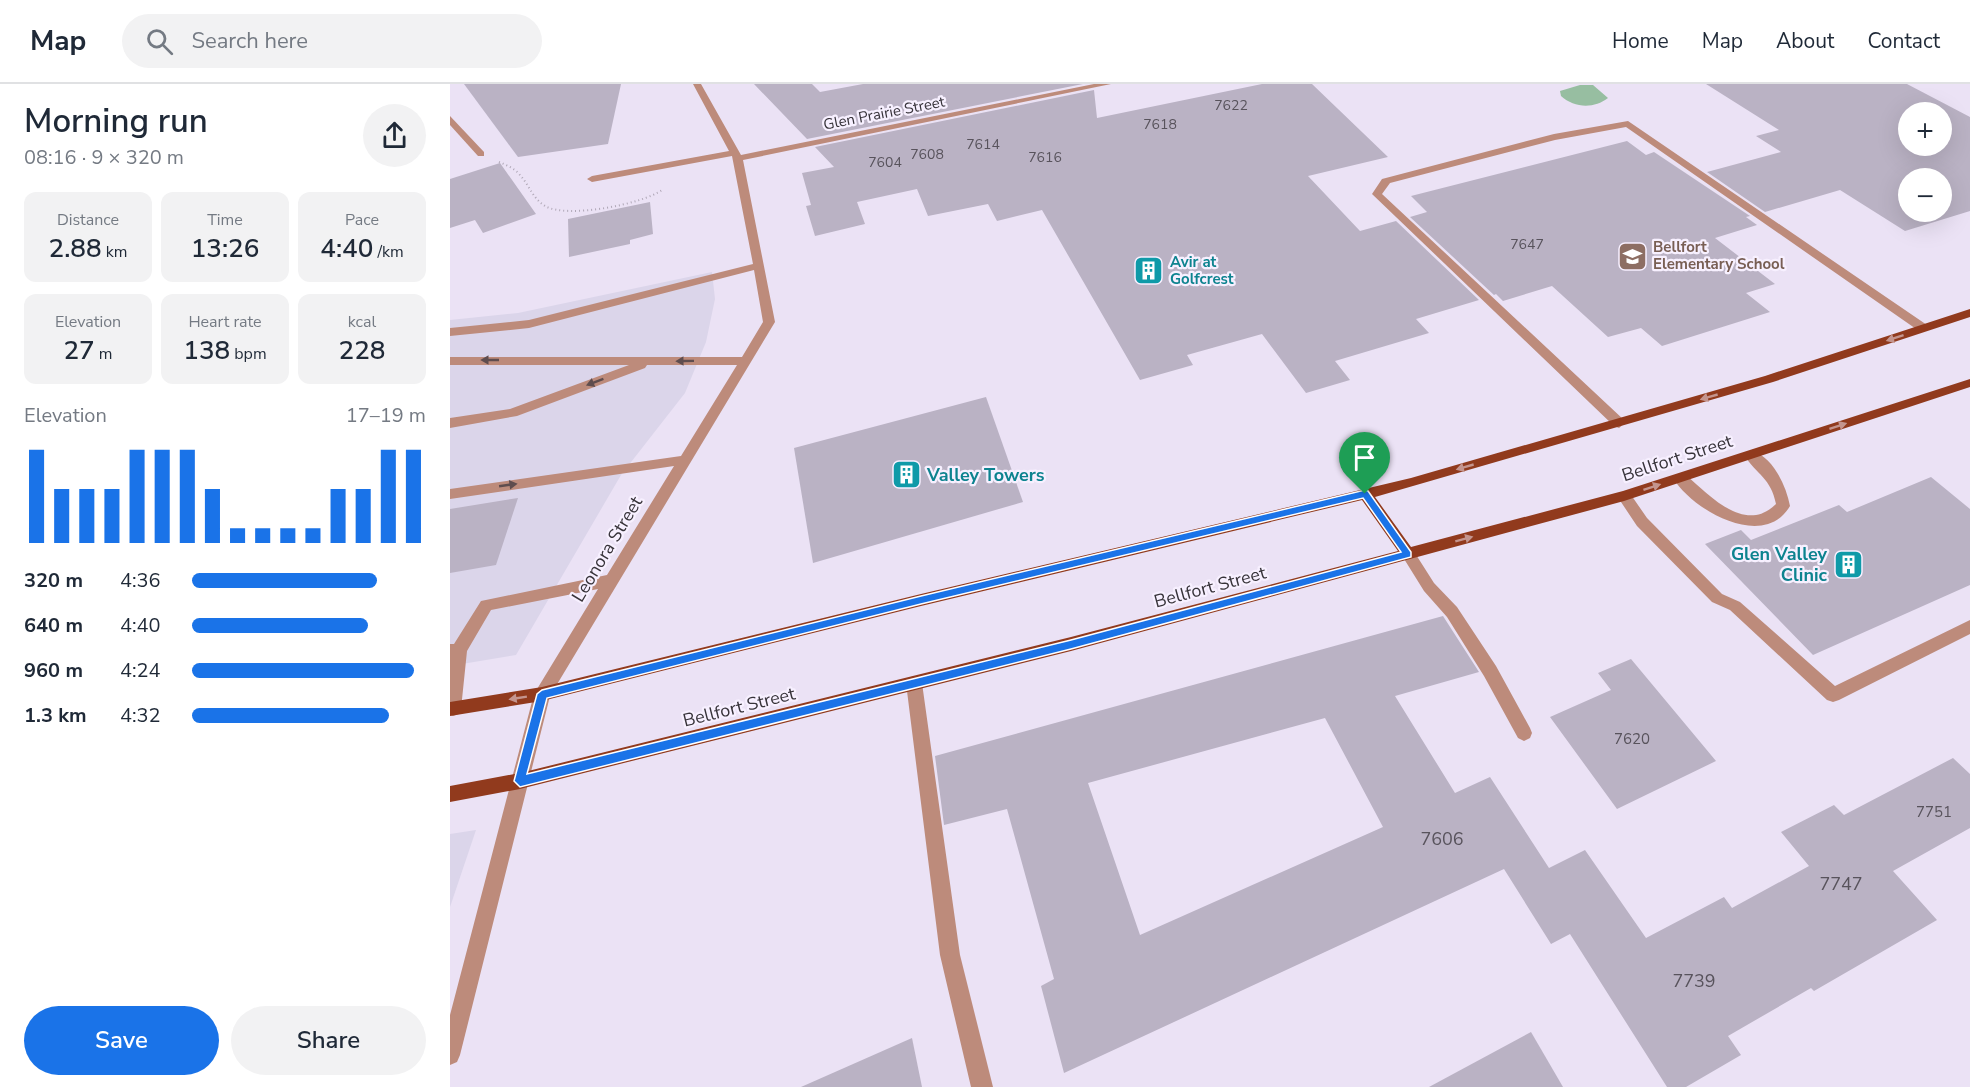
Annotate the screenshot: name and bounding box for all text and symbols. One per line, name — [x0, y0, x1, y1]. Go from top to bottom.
search box — [122, 14, 542, 68]
text: Map — [30, 22, 86, 60]
icon: search — [143, 25, 176, 58]
text: Search here — [191, 26, 308, 56]
text: Home — [1612, 27, 1669, 55]
text: Map — [1702, 27, 1743, 55]
text: About — [1776, 27, 1834, 55]
text: Contact — [1867, 27, 1940, 55]
street label: Glen Prairie Street — [822, 91, 947, 135]
house number: 7622 — [1214, 96, 1248, 115]
text: Morning run — [24, 99, 208, 144]
map controls — [1898, 102, 1952, 222]
button: + — [1898, 102, 1952, 156]
button: share — [363, 104, 426, 167]
house number: 7618 — [1143, 115, 1177, 134]
house number: 7614 — [966, 135, 1000, 154]
text: 08:16 · 9 × 320 m — [24, 144, 184, 171]
house number: 7608 — [910, 145, 944, 164]
house number: 7616 — [1028, 148, 1062, 167]
house number: 7604 — [868, 153, 902, 172]
button: − — [1898, 168, 1952, 222]
text: Distance — [57, 209, 119, 231]
text: Time — [207, 209, 243, 231]
text: Pace — [345, 209, 379, 231]
text: 2.88 — [49, 231, 102, 266]
text: 13:26 — [191, 231, 259, 266]
text: 4:40 — [320, 231, 373, 266]
house number: 7647 — [1510, 235, 1544, 254]
place label: Bellfort Elementary School — [1653, 237, 1785, 274]
school or university icon: Bellfort Elementary School — [1616, 240, 1648, 272]
text: km — [102, 241, 127, 263]
text: /km — [373, 241, 404, 263]
place label: Avir at Golfcrest — [1170, 252, 1234, 289]
building icon: Avir at Golfcrest — [1133, 255, 1165, 287]
text: Elevation — [55, 311, 121, 333]
text: Heart rate — [188, 311, 262, 333]
text: kcal — [348, 311, 376, 333]
text: 27 — [63, 333, 95, 368]
text: 138 — [183, 333, 230, 368]
text: 228 — [339, 333, 385, 368]
one-way arrow — [1886, 333, 1904, 343]
text: m — [95, 343, 113, 365]
text: bpm — [230, 343, 267, 365]
one-way arrow — [481, 355, 500, 365]
one-way arrow — [676, 356, 695, 366]
one-way arrow — [586, 378, 604, 388]
one-way arrow — [1700, 393, 1718, 402]
text: Elevation — [24, 402, 107, 429]
text: 17–19 m — [346, 402, 426, 429]
one-way arrow — [1829, 421, 1847, 431]
street label: Bellfort Street — [1619, 429, 1736, 487]
pin — [1339, 432, 1390, 494]
icon: arrive — [1348, 441, 1381, 474]
building icon: Valley Towers — [890, 459, 922, 491]
place label: Valley Towers — [926, 463, 1045, 487]
one-way arrow — [1456, 463, 1474, 472]
one-way arrow — [498, 480, 517, 489]
one-way arrow — [1643, 482, 1661, 491]
street label: Leonora Street — [566, 491, 648, 606]
one-way arrow — [1455, 534, 1474, 544]
place label: Glen Valley Clinic — [1731, 542, 1828, 587]
building icon: Glen Valley Clinic — [1832, 548, 1864, 580]
street label: Bellfort Street — [1151, 560, 1269, 613]
text: 320 m — [24, 567, 83, 594]
text: 4:36 — [120, 567, 161, 594]
text: 640 m — [24, 612, 83, 639]
text: 4:40 — [120, 612, 161, 639]
text: 960 m — [24, 657, 83, 684]
text: 4:24 — [120, 657, 161, 684]
street label: Bellfort Street — [680, 681, 798, 733]
one-way arrow — [508, 694, 527, 703]
text: 1.3 km — [24, 702, 87, 729]
text: 4:32 — [120, 702, 161, 729]
house number: 7620 — [1614, 729, 1650, 749]
house number: 7751 — [1916, 802, 1952, 822]
house number: 7606 — [1420, 827, 1464, 851]
house number: 7747 — [1819, 872, 1863, 896]
house number: 7739 — [1672, 969, 1716, 993]
button: Save — [24, 1006, 219, 1075]
button: Share — [231, 1006, 426, 1075]

